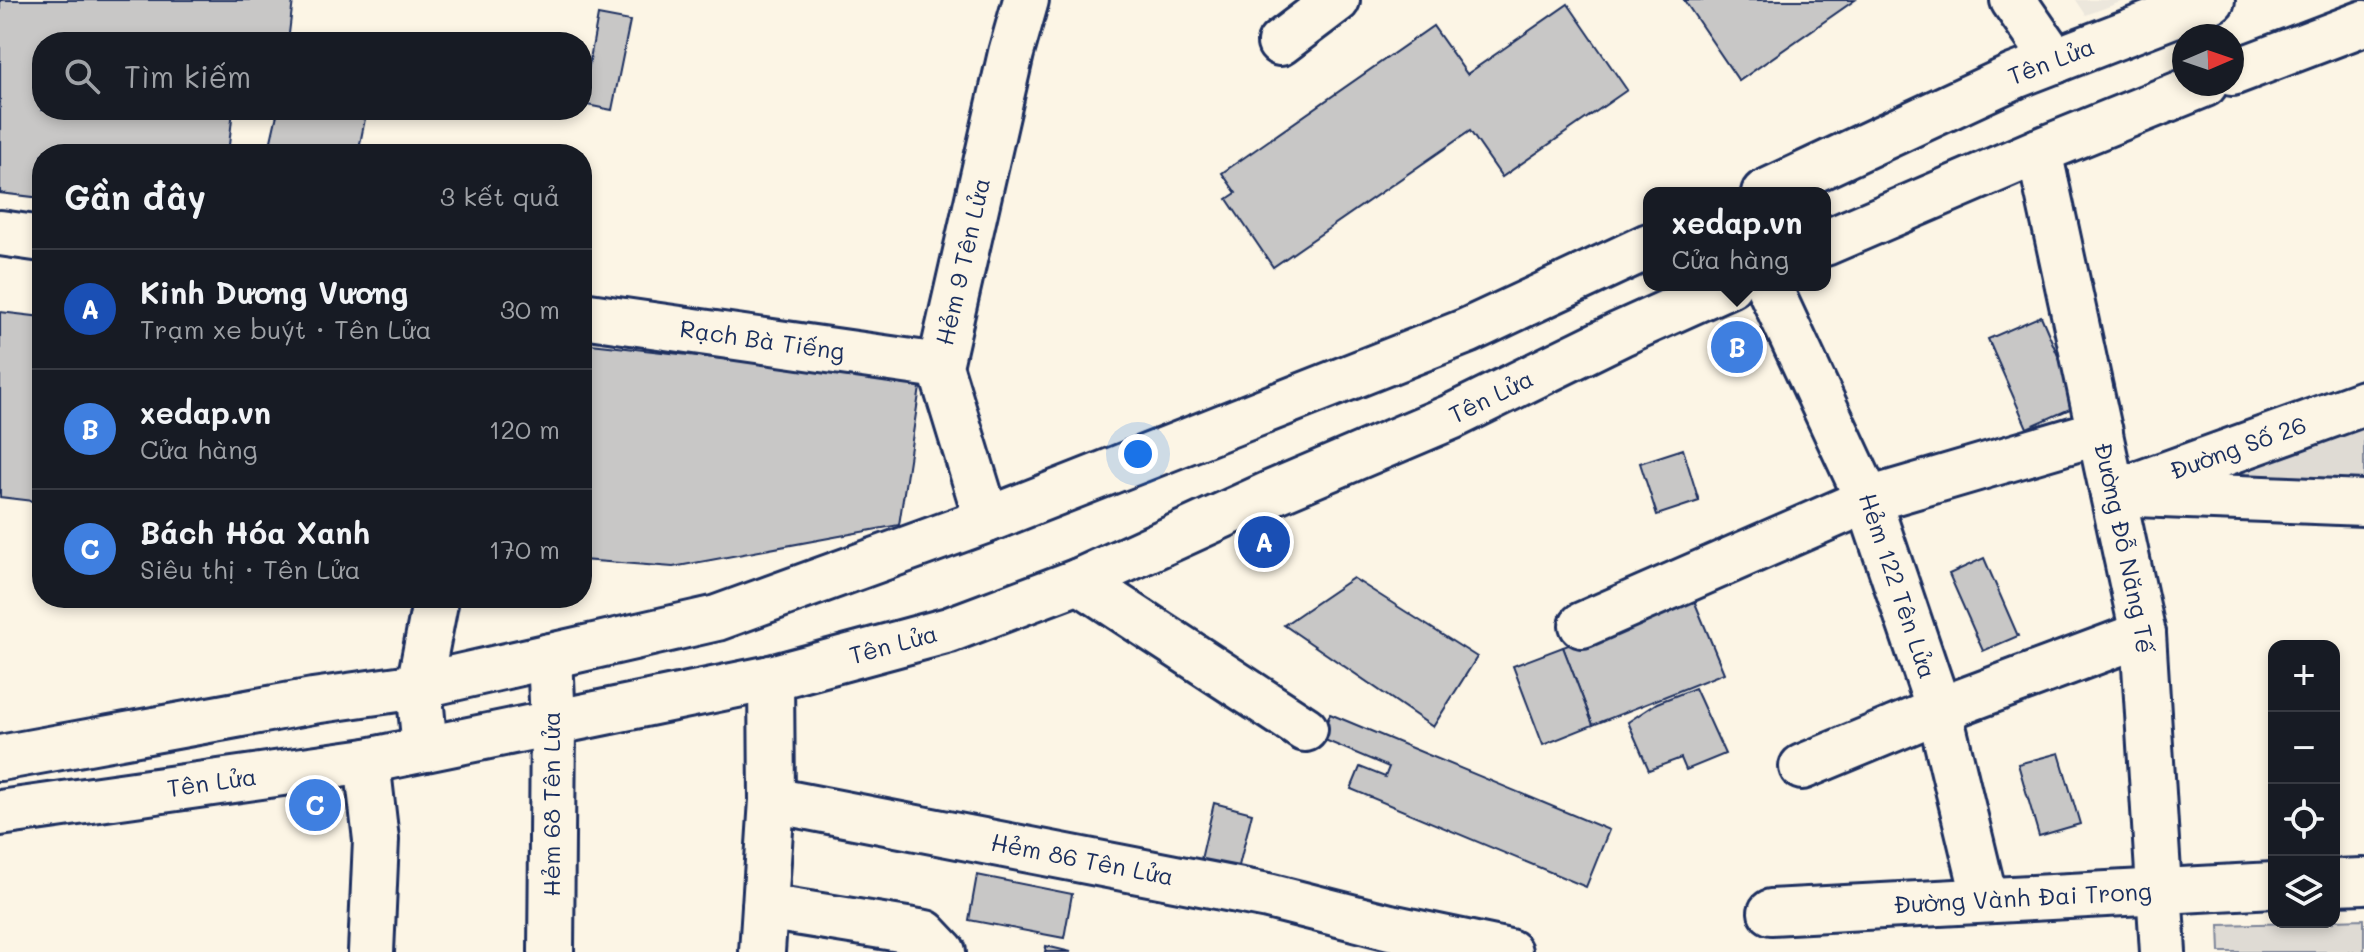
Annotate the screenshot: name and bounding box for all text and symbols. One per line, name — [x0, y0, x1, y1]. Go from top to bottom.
north arrow — [2172, 24, 2244, 96]
street label: Tên Lửa — [2003, 30, 2098, 91]
search box — [32, 32, 592, 120]
icon: search — [60, 54, 104, 98]
text: Tìm kiếm — [124, 56, 251, 96]
text: Gần đây — [64, 174, 206, 219]
street label: Hẻm 9 Tên Lửa — [928, 175, 996, 348]
text: 3 kết quả — [440, 179, 560, 213]
popup — [1643, 187, 1831, 291]
text: xedap.vn — [1672, 202, 1802, 242]
text: Cửa hàng — [1672, 242, 1789, 276]
text: Kinh Dương Vương — [140, 272, 409, 312]
text: A — [81, 292, 99, 326]
text: 30 m — [500, 292, 560, 326]
text: Trạm xe buýt · Tên Lửa — [140, 312, 432, 346]
street label: Rạch Bà Tiếng — [678, 312, 847, 366]
pin: B — [1711, 317, 1763, 377]
street label: Tên Lửa — [1444, 362, 1538, 430]
text: xedap.vn — [140, 392, 271, 432]
street label: Đường Số 26 — [2165, 408, 2310, 486]
text: B — [81, 412, 99, 446]
text: 120 m — [489, 412, 560, 446]
text: Cửa hàng — [140, 432, 258, 466]
your location — [1118, 434, 1158, 474]
street label: Đường Đỗ Năng Tế — [2088, 439, 2161, 654]
street label: Hẻm 122 Tên Lửa — [1853, 489, 1944, 682]
text: Bách Hóa Xanh — [140, 512, 370, 552]
pin: A — [1238, 512, 1290, 572]
text: C — [80, 532, 100, 566]
text: 170 m — [489, 532, 560, 566]
text: Siêu thị · Tên Lửa — [140, 552, 361, 586]
street label: Tên Lửa — [846, 617, 941, 670]
map controls — [2268, 640, 2340, 928]
button: + — [2268, 640, 2340, 712]
street label: Hẻm 68 Tên Lửa — [535, 711, 566, 897]
button: − — [2268, 712, 2340, 784]
street label: Tên Lửa — [165, 760, 258, 803]
pin: C — [289, 775, 341, 835]
button: locate — [2268, 784, 2340, 856]
street label: Hẻm 86 Tên Lửa — [989, 826, 1177, 891]
button: layers — [2268, 856, 2340, 928]
street label: Đường Vành Đai Trong — [1893, 875, 2153, 919]

